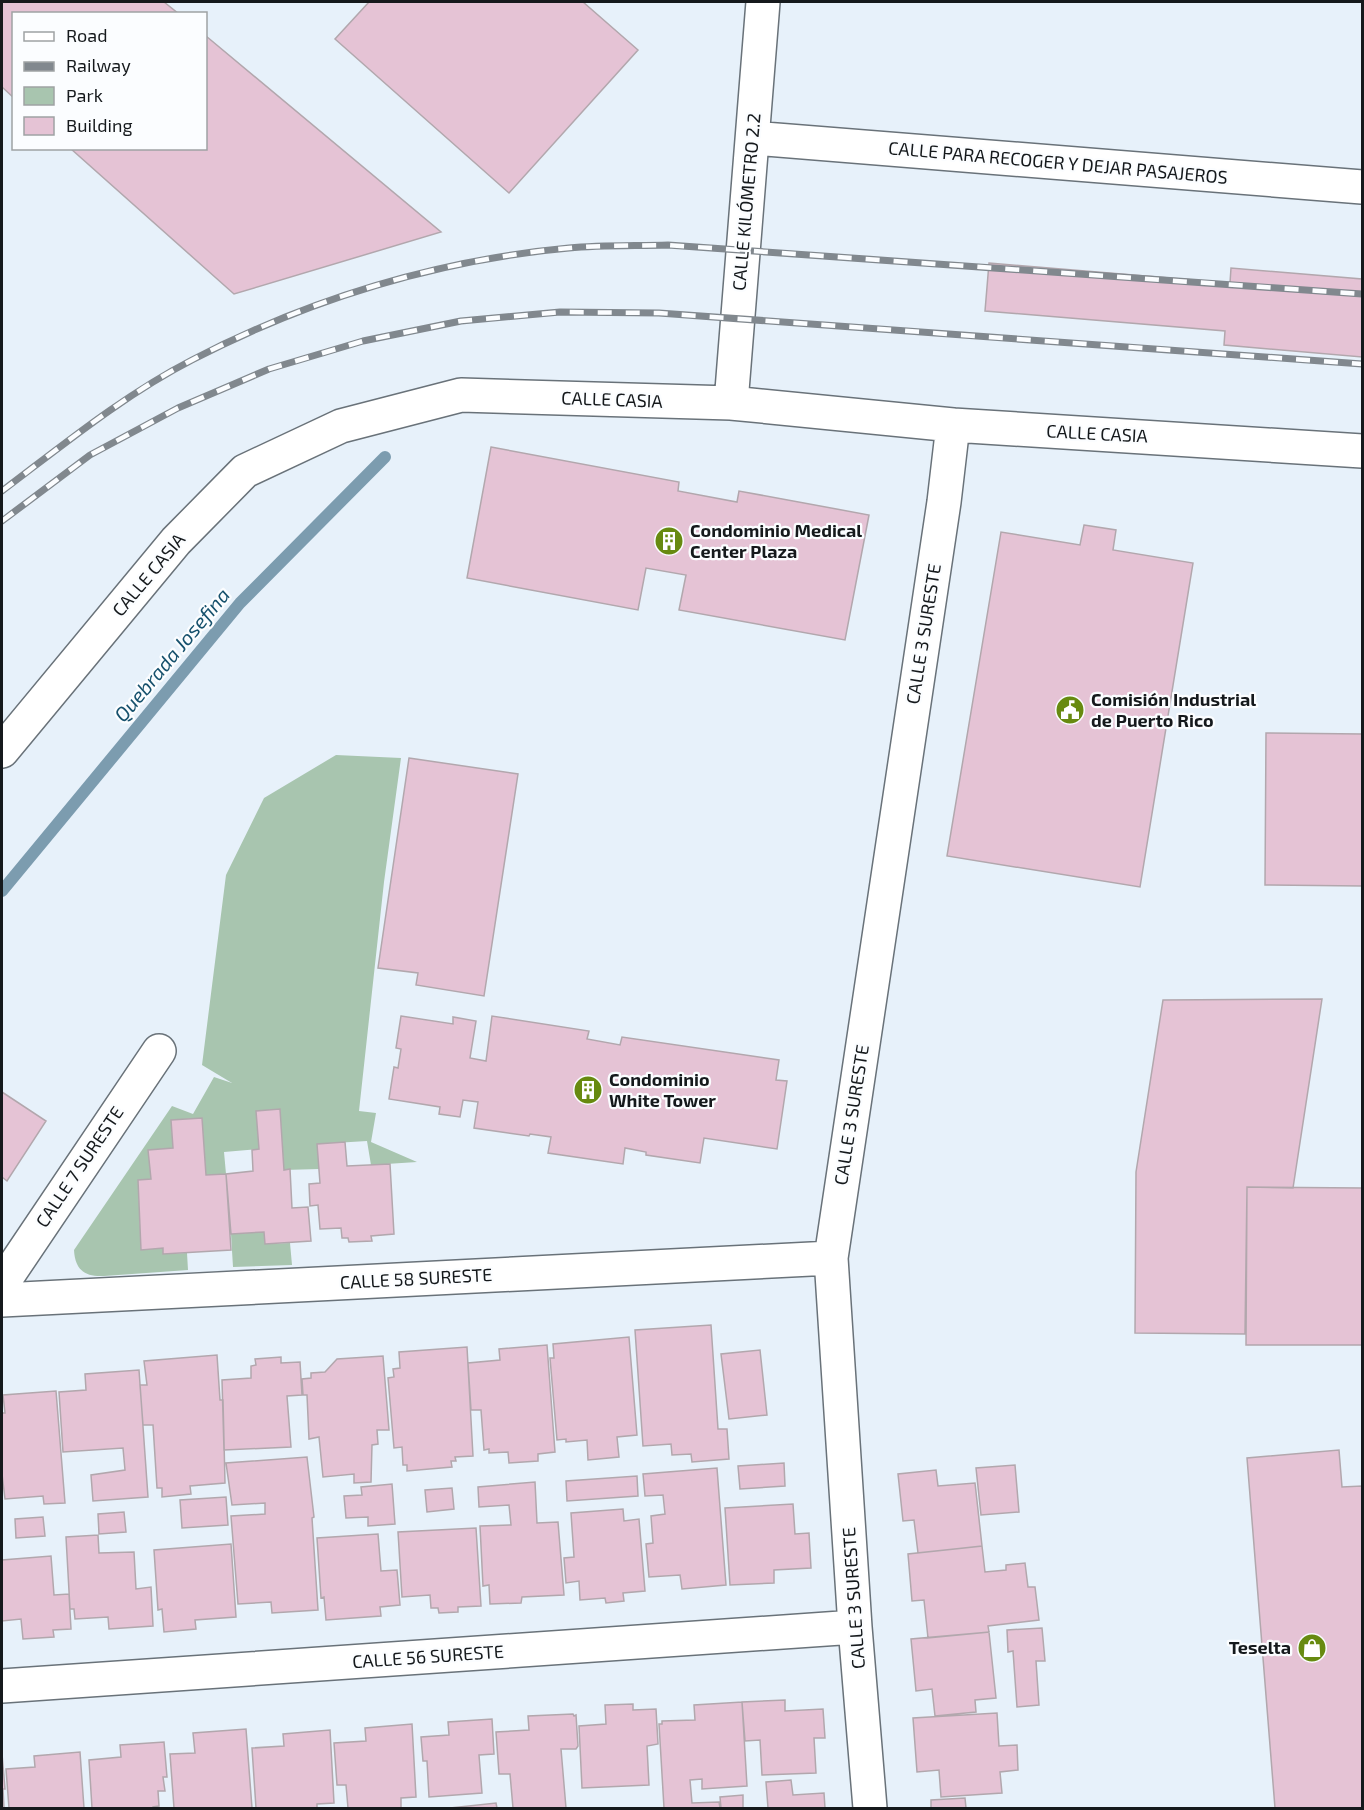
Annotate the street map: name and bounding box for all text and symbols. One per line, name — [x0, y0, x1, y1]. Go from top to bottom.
legend — [12, 12, 207, 150]
text: Road — [66, 24, 107, 46]
text: Railway — [66, 54, 131, 76]
text: Park — [66, 84, 103, 106]
street label: CALLE KILÓMETRO 2.2 — [727, 112, 765, 292]
text: Building — [66, 114, 133, 136]
street label: CALLE PARA RECOGER Y DEJAR PASAJEROS — [888, 136, 1229, 188]
street label: CALLE CASIA — [561, 386, 664, 412]
street label: CALLE CASIA — [1046, 419, 1149, 447]
place label: Condominio Medical Center Plaza — [690, 519, 862, 562]
building icon: Condominio Medical Center Plaza — [653, 525, 685, 557]
street label: CALLE CASIA — [107, 528, 190, 620]
street label: CALLE 3 SURESTE — [901, 562, 945, 706]
water label: Quebrada Josefina — [108, 583, 234, 726]
place label: Comisión Industrial de Puerto Rico — [1091, 688, 1256, 731]
public building icon: Comisión Industrial de Puerto Rico — [1054, 694, 1086, 726]
street label: CALLE 3 SURESTE — [829, 1043, 873, 1187]
place label: Condominio White Tower — [609, 1068, 716, 1111]
building icon: Condominio White Tower — [572, 1074, 604, 1106]
street label: CALLE 7 SURESTE — [31, 1102, 128, 1231]
street label: CALLE 58 SURESTE — [339, 1263, 493, 1293]
street label: CALLE 3 SURESTE — [837, 1526, 869, 1670]
shop icon: Teselta — [1296, 1632, 1328, 1664]
place label: Teselta — [1229, 1636, 1291, 1658]
street label: CALLE 56 SURESTE — [351, 1640, 504, 1672]

